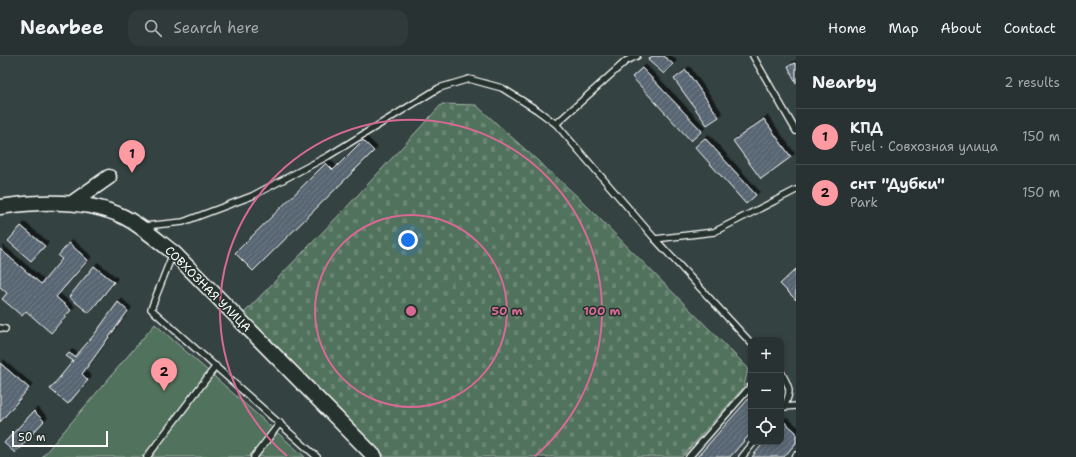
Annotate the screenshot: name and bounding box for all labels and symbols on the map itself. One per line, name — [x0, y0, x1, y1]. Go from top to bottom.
pin: 1 — [119, 140, 145, 173]
your location — [398, 230, 418, 250]
street label: СОВХОЗНАЯ УЛИЦА — [161, 242, 255, 336]
text: 50 m — [492, 303, 523, 319]
text: 100 m — [584, 303, 621, 319]
centre of rings — [404, 304, 418, 318]
pin: 2 — [151, 358, 177, 391]
scale bar — [12, 429, 108, 448]

